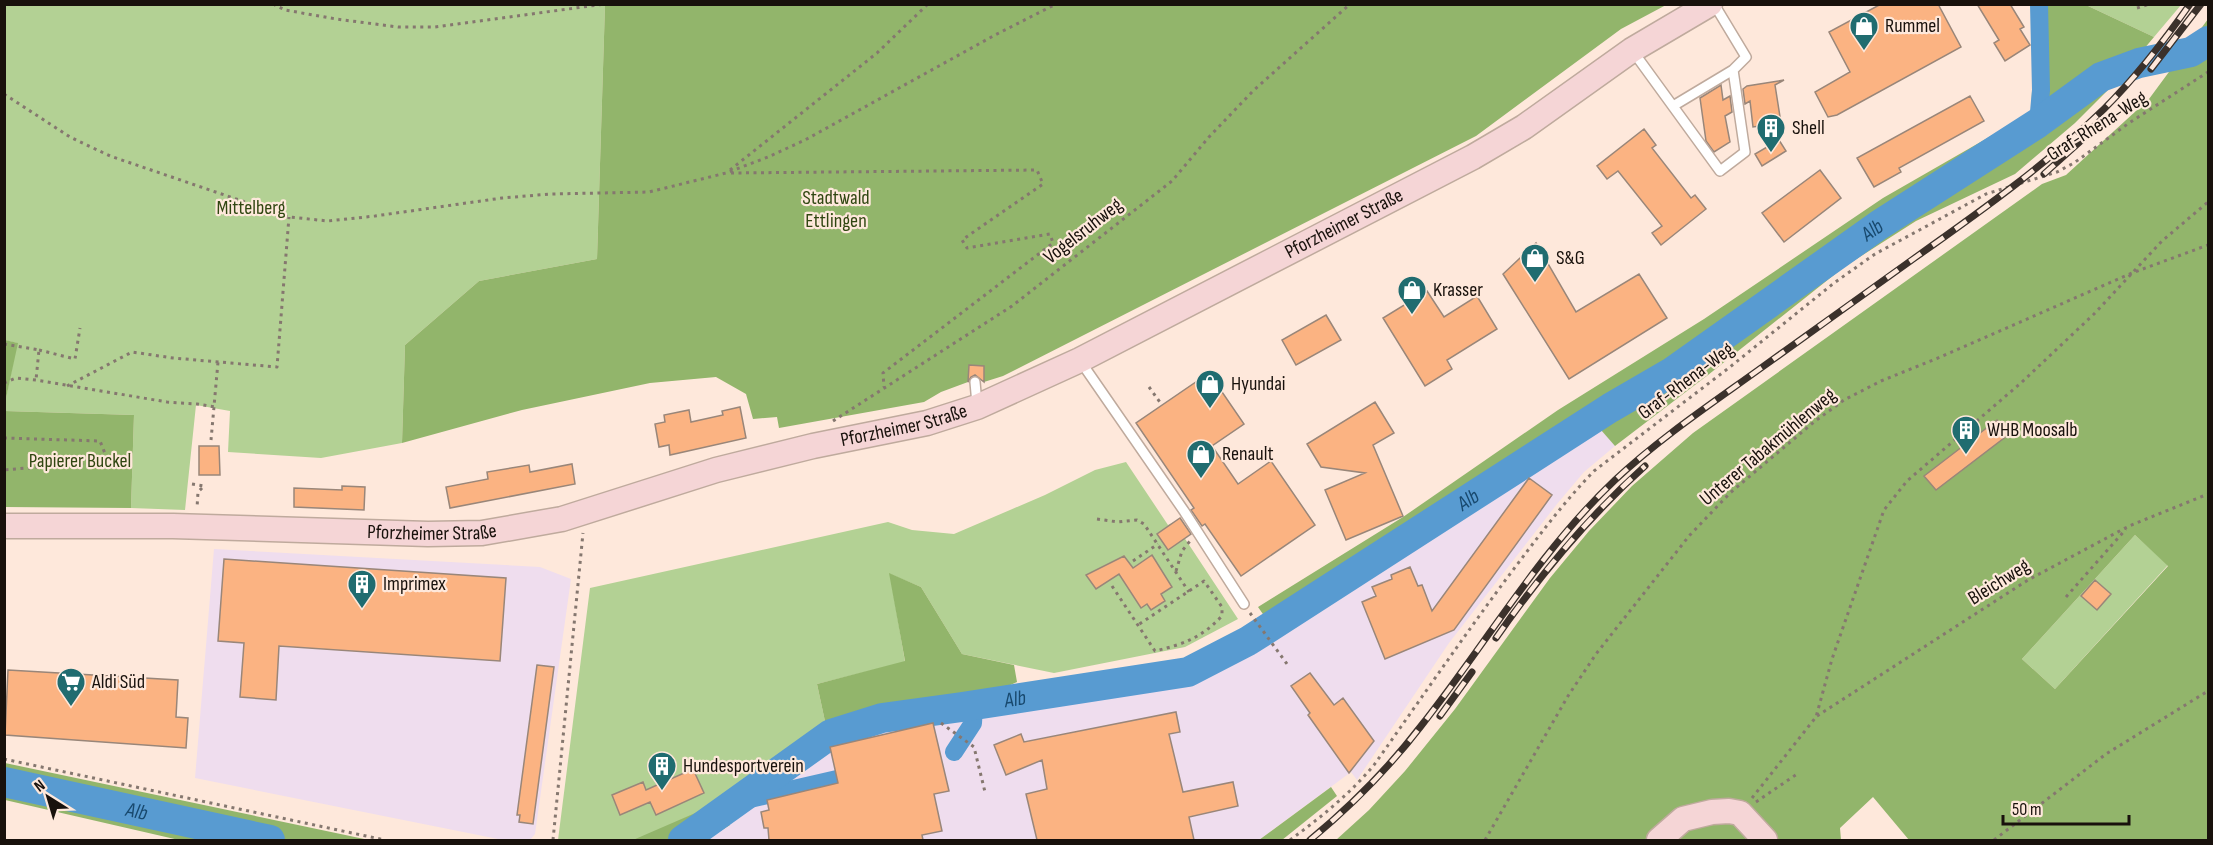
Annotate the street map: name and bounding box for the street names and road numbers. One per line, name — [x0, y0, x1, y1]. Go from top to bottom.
street label: Graf-Rhena-Weg — [2042, 86, 2152, 166]
street label: Pforzheimer Straße — [1281, 183, 1407, 264]
street label: Vogelsruhweg — [1039, 193, 1127, 269]
street label: Graf-Rhena-Weg — [1633, 337, 1739, 425]
street label: Unterer Tabakmühlenweg — [1695, 383, 1841, 511]
street label: Pforzheimer Straße — [838, 399, 970, 452]
street label: Pforzheimer Straße — [367, 519, 499, 546]
street label: Bleichweg — [1964, 554, 2034, 610]

